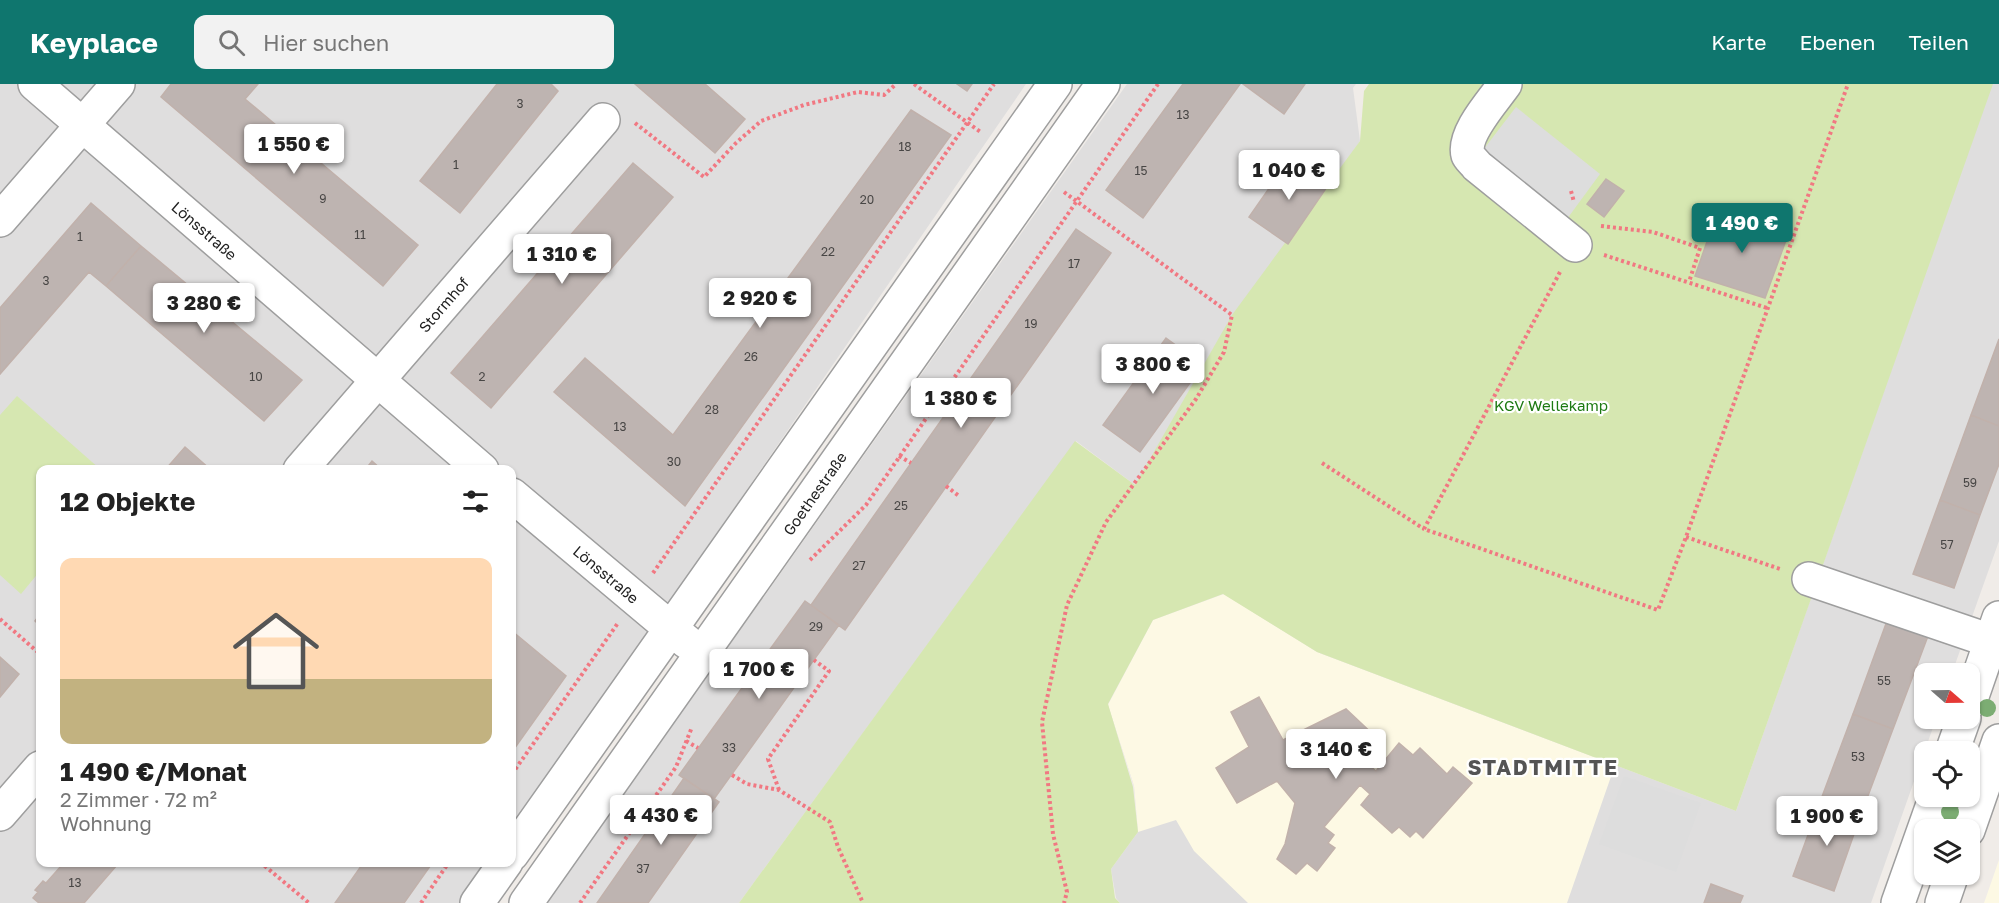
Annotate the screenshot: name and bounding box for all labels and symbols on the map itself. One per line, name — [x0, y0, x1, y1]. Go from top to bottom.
house number: 3 — [516, 96, 524, 111]
house number: 13 — [1177, 107, 1189, 122]
pin: 1 550 € — [239, 124, 349, 175]
house number: 18 — [898, 139, 912, 154]
pin: 1 040 € — [1234, 150, 1344, 201]
house number: 1 — [453, 157, 459, 172]
house number: 15 — [1135, 163, 1147, 178]
house number: 9 — [319, 191, 327, 206]
house number: 20 — [860, 192, 874, 207]
street label: Lönsstraße — [168, 197, 241, 264]
pin: 1 490 € — [1687, 203, 1797, 254]
house number: 11 — [354, 227, 366, 242]
house number: 1 — [77, 229, 83, 244]
pin: 1 310 € — [507, 234, 617, 285]
house number: 22 — [821, 244, 835, 259]
house number: 17 — [1068, 256, 1080, 271]
house number: 3 — [42, 273, 50, 288]
street label: Stormhof — [415, 273, 472, 336]
pin: 2 920 € — [705, 278, 815, 329]
pin: 3 280 € — [149, 283, 259, 334]
house number: 19 — [1024, 316, 1038, 331]
pin: 3 800 € — [1098, 344, 1208, 395]
house number: 26 — [744, 349, 758, 364]
house number: 10 — [249, 369, 263, 384]
house number: 2 — [479, 369, 486, 384]
pin: 1 380 € — [906, 378, 1016, 429]
park label: KGV Wellekamp — [1494, 396, 1608, 414]
house number: 28 — [705, 402, 719, 417]
house number: 13 — [614, 419, 626, 434]
street label: Goethestraße — [779, 448, 850, 539]
house number: 30 — [667, 454, 681, 469]
house number: 59 — [1963, 475, 1977, 490]
house number: 25 — [894, 498, 908, 513]
house number: 57 — [1940, 537, 1954, 552]
street label: Lönsstraße — [570, 541, 643, 607]
house number: 27 — [852, 558, 866, 573]
house number: 29 — [809, 619, 823, 634]
pin: 1 700 € — [704, 649, 814, 700]
north arrow — [1914, 663, 1980, 729]
house number: 55 — [1877, 673, 1891, 688]
pin: 3 140 € — [1281, 729, 1391, 780]
house number: 33 — [722, 740, 736, 755]
house number: 53 — [1851, 749, 1865, 764]
district label: STADTMITTE — [1467, 754, 1619, 780]
pin: 4 430 € — [606, 795, 716, 846]
pin: 1 900 € — [1772, 796, 1882, 847]
house number: 37 — [636, 861, 650, 876]
house number: 13 — [69, 875, 81, 890]

